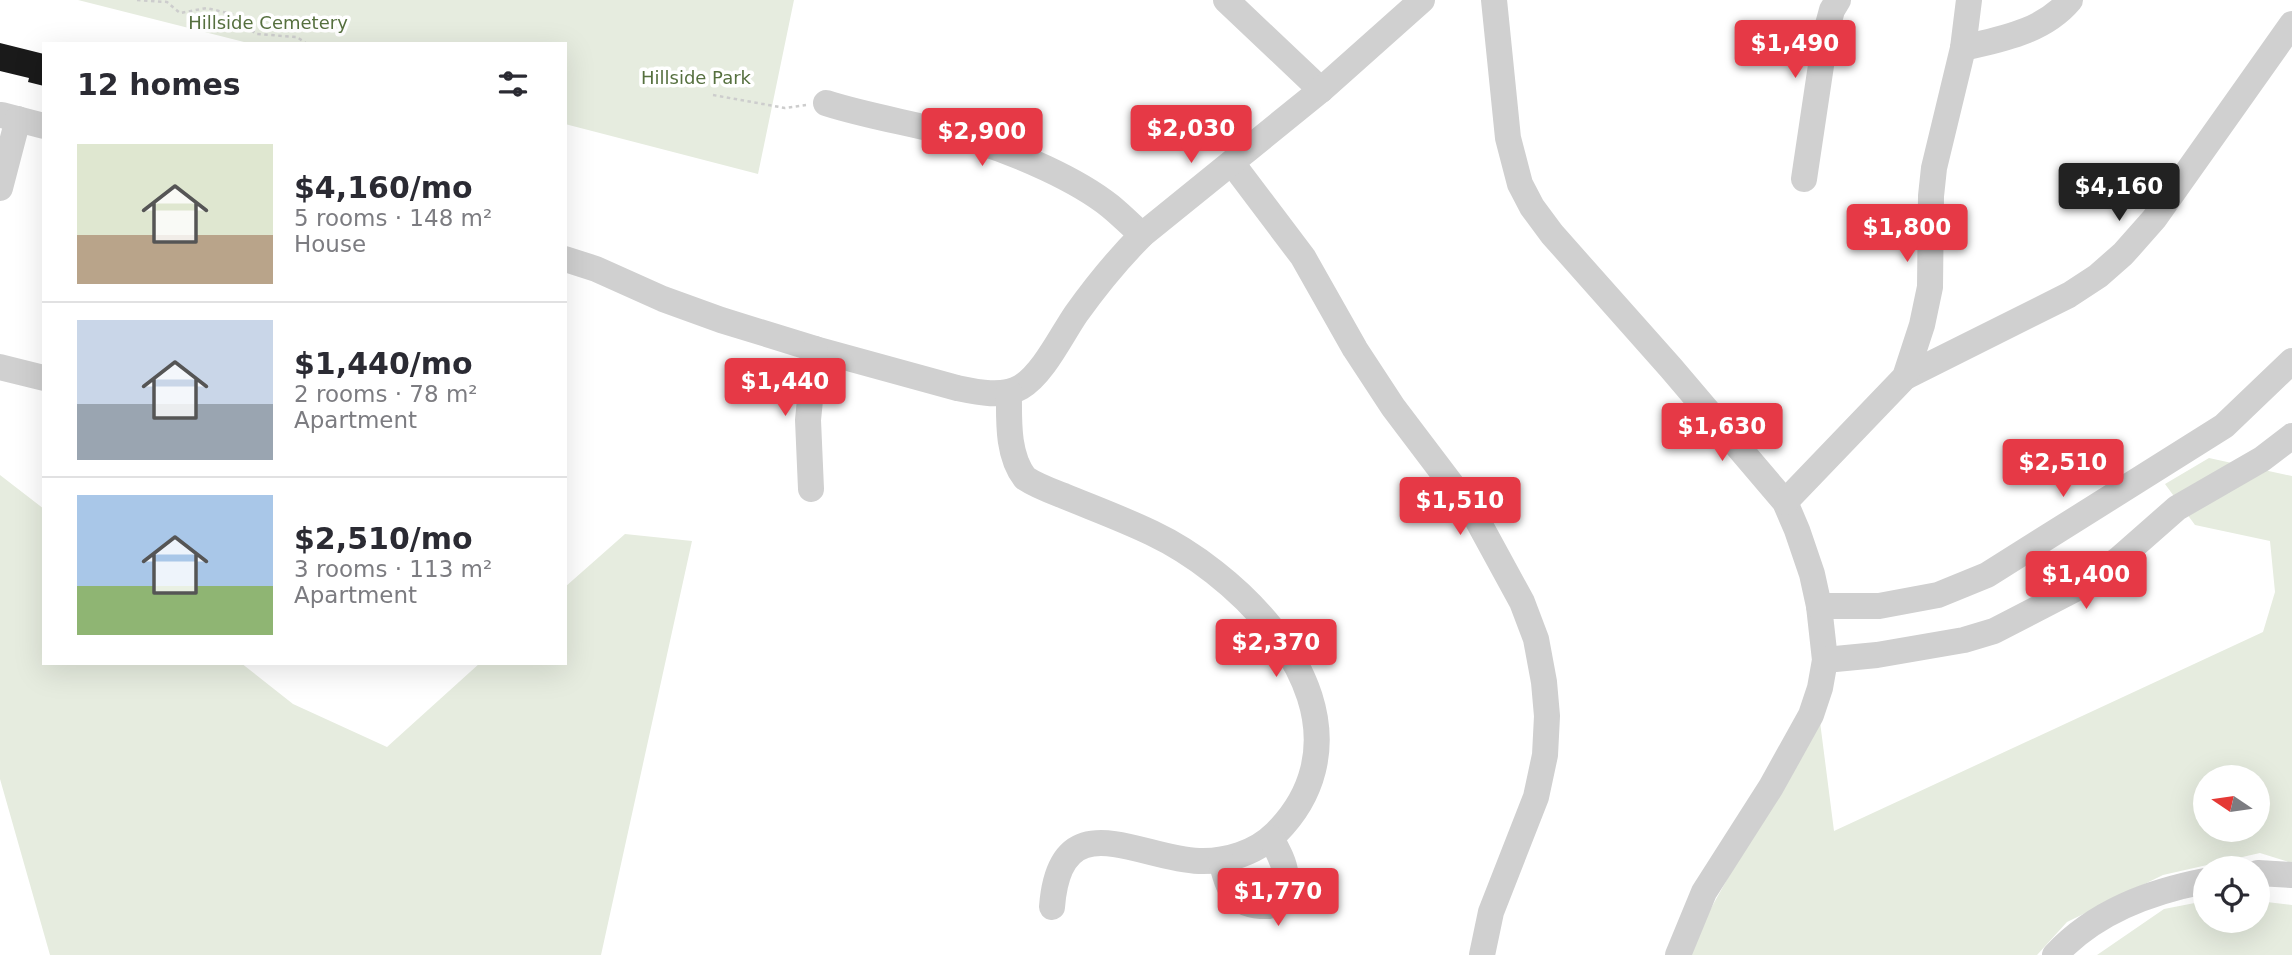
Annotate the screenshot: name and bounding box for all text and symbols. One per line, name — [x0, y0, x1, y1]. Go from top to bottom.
park label: Hillside Cemetery — [188, 12, 348, 33]
pin: $1,490 — [1738, 20, 1852, 80]
text: $1,490 — [1751, 30, 1839, 56]
icon: filters — [494, 65, 532, 103]
text: 12 homes — [77, 67, 241, 102]
park label: Hillside Park — [641, 67, 752, 88]
pin: $2,030 — [1134, 106, 1248, 165]
pin: $2,900 — [925, 108, 1039, 168]
text: $2,030 — [1147, 115, 1235, 141]
text: $2,900 — [938, 118, 1026, 144]
pin: $4,160 — [2062, 164, 2176, 223]
text: $4,160/mo — [294, 170, 473, 205]
icon: home — [133, 172, 217, 256]
text: $4,160 — [2075, 173, 2163, 199]
pin: $1,800 — [1850, 204, 1964, 264]
text: 5 rooms · 148 m² — [294, 205, 492, 231]
text: $1,800 — [1863, 214, 1951, 240]
text: House — [294, 231, 366, 257]
text: $1,440/mo — [294, 346, 473, 381]
icon: home — [133, 348, 217, 432]
pin: $1,440 — [728, 358, 842, 418]
text: $1,440 — [741, 368, 829, 394]
text: 2 rooms · 78 m² — [294, 381, 478, 407]
pin: $1,630 — [1665, 404, 1779, 463]
text: Apartment — [294, 407, 417, 433]
text: $1,630 — [1678, 413, 1766, 439]
pin: $2,510 — [2006, 440, 2120, 499]
text: $2,510 — [2019, 449, 2107, 475]
pin: $1,510 — [1403, 477, 1517, 537]
text: $1,510 — [1416, 487, 1504, 513]
text: $2,510/mo — [294, 521, 473, 556]
icon: home — [133, 523, 217, 607]
pin: $1,400 — [2029, 552, 2143, 611]
text: 3 rooms · 113 m² — [294, 556, 492, 582]
text: $1,400 — [2042, 561, 2130, 587]
text: Apartment — [294, 582, 417, 608]
pin: $2,370 — [1219, 620, 1333, 679]
text: $2,370 — [1232, 629, 1320, 655]
north arrow — [2193, 765, 2270, 842]
map controls — [2193, 765, 2270, 933]
button: locate — [2193, 856, 2270, 933]
pin: $1,770 — [1221, 869, 1335, 928]
text: $1,770 — [1234, 878, 1322, 904]

